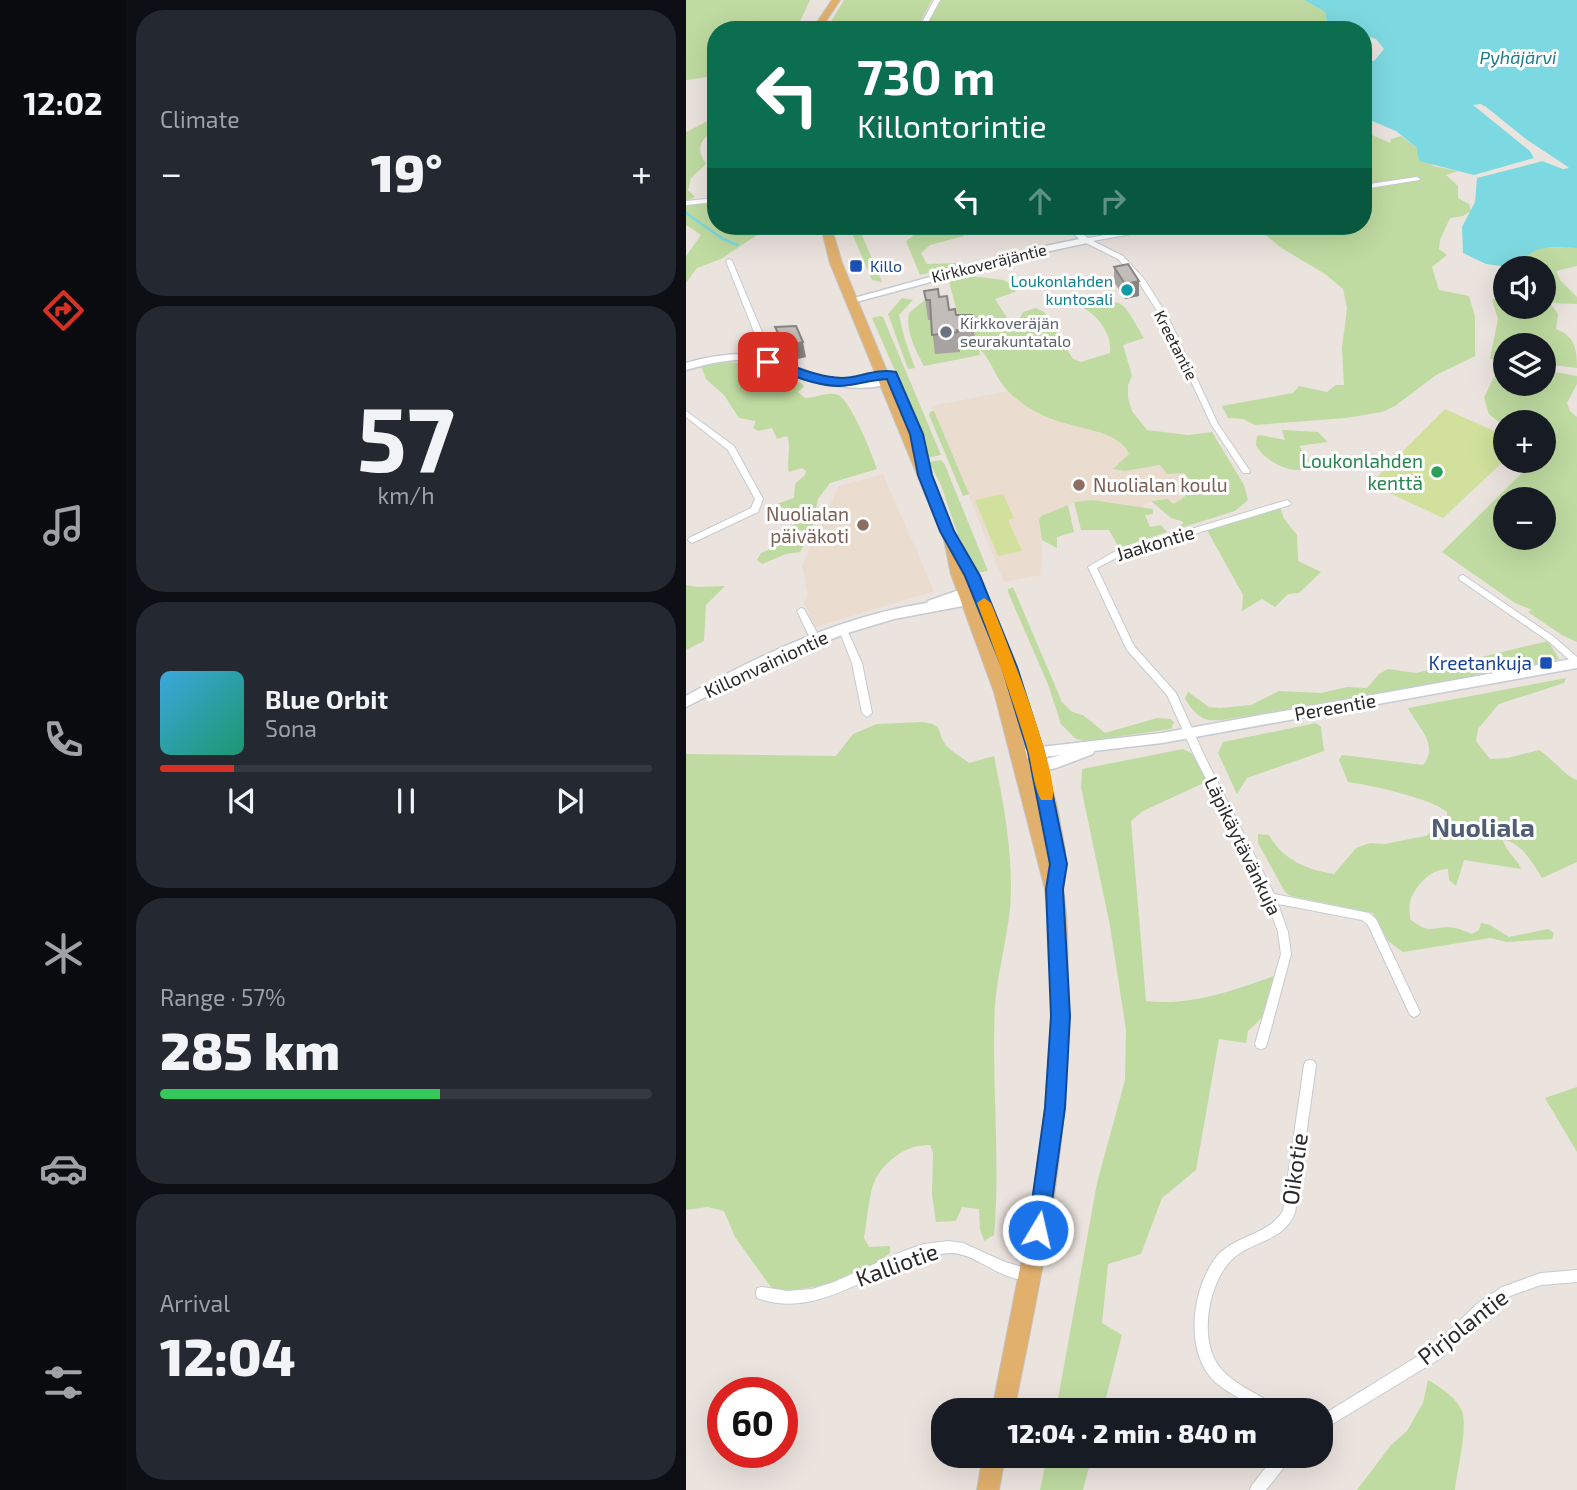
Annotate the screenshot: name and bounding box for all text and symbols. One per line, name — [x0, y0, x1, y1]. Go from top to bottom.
text: 730 m — [857, 46, 995, 105]
water label: Pyhäjärvi — [1480, 46, 1557, 68]
icon: left — [742, 49, 833, 140]
text: 12:02 — [23, 83, 103, 121]
text: Climate — [160, 105, 240, 133]
text: Killontorintie — [857, 106, 1047, 144]
text: 19° — [371, 140, 443, 202]
text: − — [160, 149, 182, 195]
text: + — [631, 149, 652, 195]
icon: left — [948, 182, 986, 220]
icon: ahead — [1021, 182, 1059, 220]
icon: right — [1094, 182, 1132, 220]
street label: Kirkkoveräjäntie — [929, 239, 1049, 287]
place label: Killo — [870, 256, 902, 275]
map controls — [1493, 256, 1556, 550]
button: sound — [1493, 256, 1556, 319]
marker: Killo — [848, 258, 864, 274]
place label: Loukonlahden kuntosali — [1010, 271, 1113, 308]
marker: Loukonlahden kuntosali — [1119, 282, 1135, 298]
icon: directions — [39, 286, 88, 335]
street label: Kreetantie — [1151, 307, 1202, 383]
place label: Kirkkoveräjän seurakuntatalo — [960, 313, 1071, 350]
marker: Kirkkoveräjän seurakuntatalo — [938, 324, 954, 340]
pin — [738, 332, 798, 392]
button: layers — [1493, 333, 1556, 396]
icon: arrive — [749, 343, 787, 381]
text: 57 — [357, 381, 455, 490]
button: + — [1493, 410, 1556, 473]
place label: Loukonlahden kenttä — [1301, 449, 1423, 494]
marker: Loukonlahden kenttä — [1429, 464, 1445, 480]
place label: Nuolialan koulu — [1093, 473, 1228, 496]
marker: Nuolialan koulu — [1071, 477, 1087, 493]
text: km/h — [377, 481, 435, 509]
button: − — [1493, 487, 1556, 550]
icon: music — [39, 501, 88, 550]
place label: Nuolialan päiväkoti — [766, 502, 849, 547]
marker: Nuolialan päiväkoti — [855, 517, 871, 533]
street label: Jaakontie — [1113, 520, 1197, 565]
street label: Killonvainiontie — [700, 625, 831, 702]
place label: Kreetankuja — [1429, 651, 1532, 674]
marker: Kreetankuja — [1538, 655, 1554, 671]
text: Blue Orbit — [265, 683, 388, 714]
street label: Pereentie — [1292, 688, 1377, 725]
text: Sona — [265, 714, 317, 742]
icon: phone — [39, 715, 88, 764]
street label: Läpikäytävänkuja — [1200, 773, 1287, 919]
icon: previous — [223, 782, 261, 820]
icon: pause — [387, 782, 425, 820]
icon: next — [551, 782, 589, 820]
district label: Nuoliala — [1431, 811, 1535, 842]
icon: climate — [39, 929, 88, 978]
text: Range · 57% — [160, 983, 286, 1011]
text: 285 km — [160, 1018, 340, 1080]
street label: Oikotie — [1275, 1131, 1313, 1207]
icon: car — [39, 1144, 88, 1193]
position arrow — [1001, 1193, 1075, 1267]
street label: Kalliotie — [852, 1236, 942, 1292]
street label: Pirjolantie — [1412, 1282, 1513, 1370]
text: Arrival — [160, 1289, 230, 1317]
text: 12:04 — [160, 1324, 295, 1386]
icon: filters — [39, 1358, 88, 1407]
speed limit sign: 60 — [707, 1377, 798, 1468]
text: 12:04 · 2 min · 840 m — [1007, 1417, 1257, 1448]

